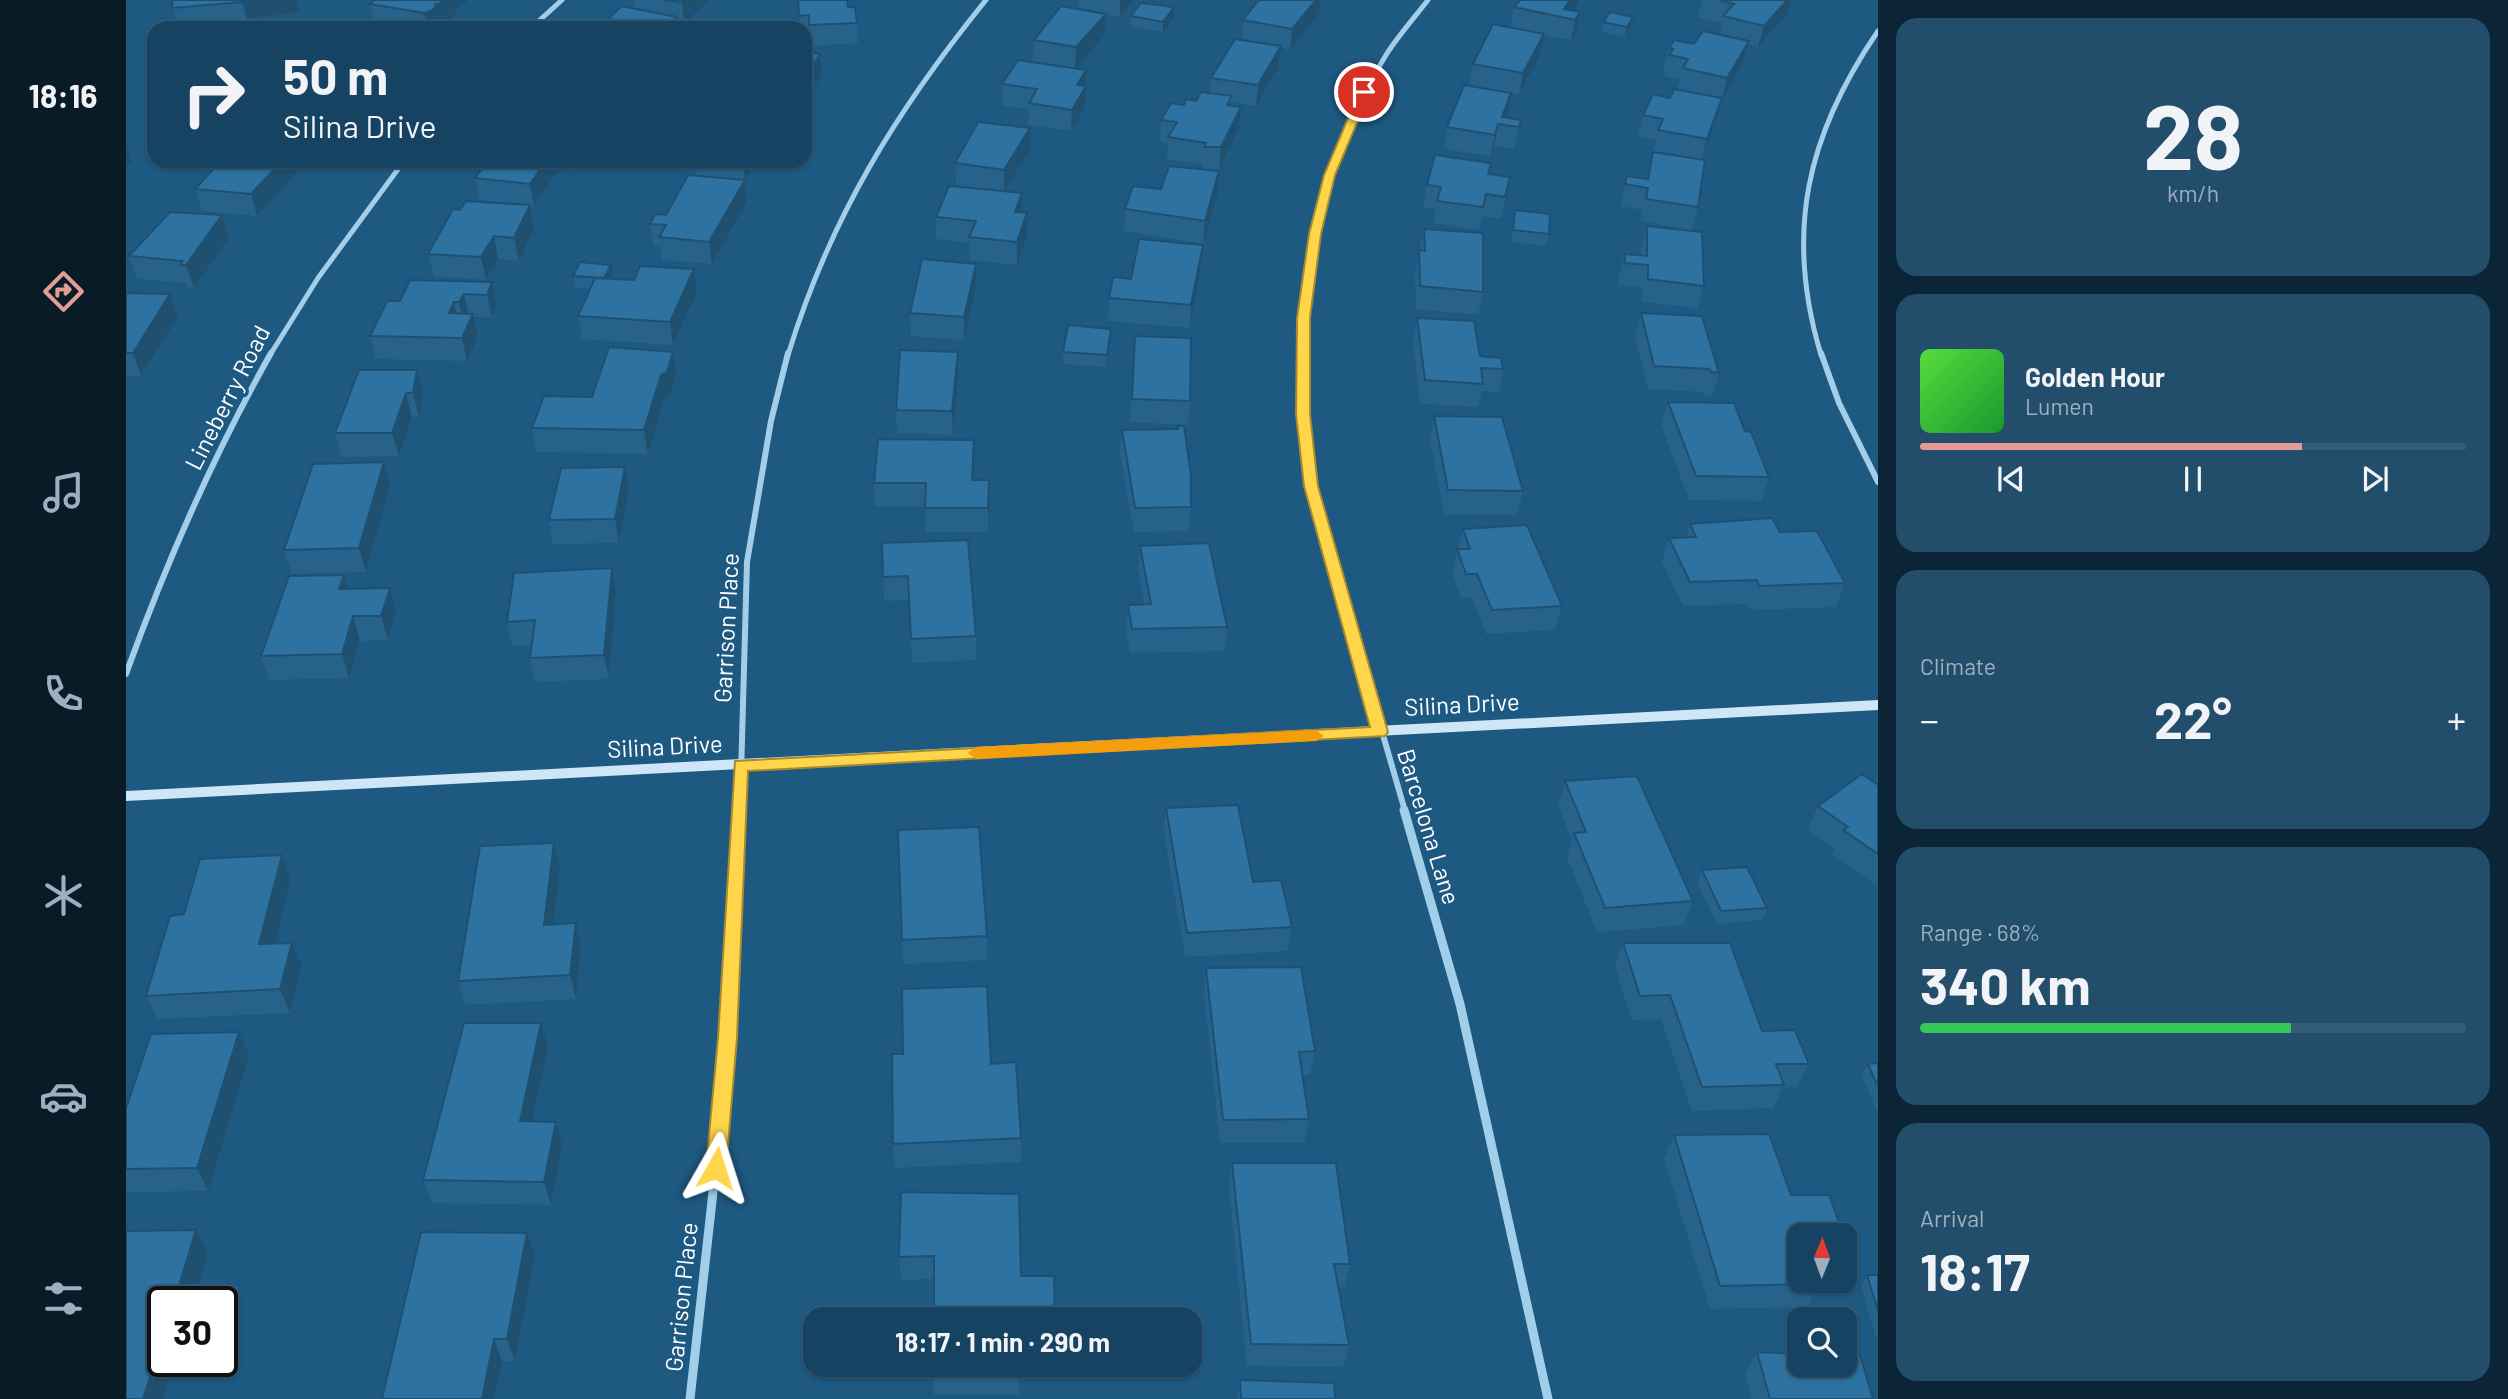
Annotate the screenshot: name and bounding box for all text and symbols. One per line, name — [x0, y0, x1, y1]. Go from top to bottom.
text: 50 m — [283, 46, 388, 105]
icon: right — [168, 49, 259, 140]
pin — [1334, 62, 1394, 122]
icon: arrive — [1345, 73, 1383, 111]
text: 18:16 — [29, 76, 97, 114]
text: 28 — [2143, 79, 2243, 188]
text: Silina Drive — [283, 106, 437, 144]
text: km/h — [2167, 179, 2219, 207]
icon: directions — [39, 267, 88, 316]
street label: Lineberry Road — [178, 320, 275, 474]
text: Golden Hour — [2025, 361, 2165, 392]
text: Lumen — [2025, 392, 2094, 420]
icon: previous — [1992, 460, 2030, 498]
icon: pause — [2174, 460, 2212, 498]
icon: next — [2356, 460, 2394, 498]
icon: music — [39, 468, 88, 517]
street label: Garrison Place — [707, 552, 744, 704]
text: Climate — [1920, 652, 1996, 680]
icon: phone — [39, 669, 88, 718]
street label: Silina Drive — [1404, 686, 1520, 721]
text: 22° — [2154, 687, 2232, 749]
text: − — [1920, 696, 1939, 742]
text: + — [2447, 696, 2466, 742]
street label: Silina Drive — [607, 728, 723, 763]
street label: Barcelona Lane — [1392, 745, 1467, 908]
icon: climate — [39, 871, 88, 920]
text: Range · 68% — [1920, 918, 2040, 946]
text: 340 km — [1920, 953, 2091, 1015]
icon: car — [39, 1072, 88, 1121]
position arrow — [679, 1131, 753, 1205]
text: Arrival — [1920, 1204, 1984, 1232]
street label: Garrison Place — [658, 1221, 703, 1373]
north arrow — [1787, 1223, 1857, 1293]
map controls — [1787, 1223, 1857, 1377]
text: 18:17 — [1920, 1239, 2030, 1301]
icon: filters — [39, 1274, 88, 1323]
speed limit sign: 30 — [147, 1286, 238, 1377]
button: search — [1787, 1307, 1857, 1377]
text: 18:17 · 1 min · 290 m — [895, 1326, 1110, 1357]

